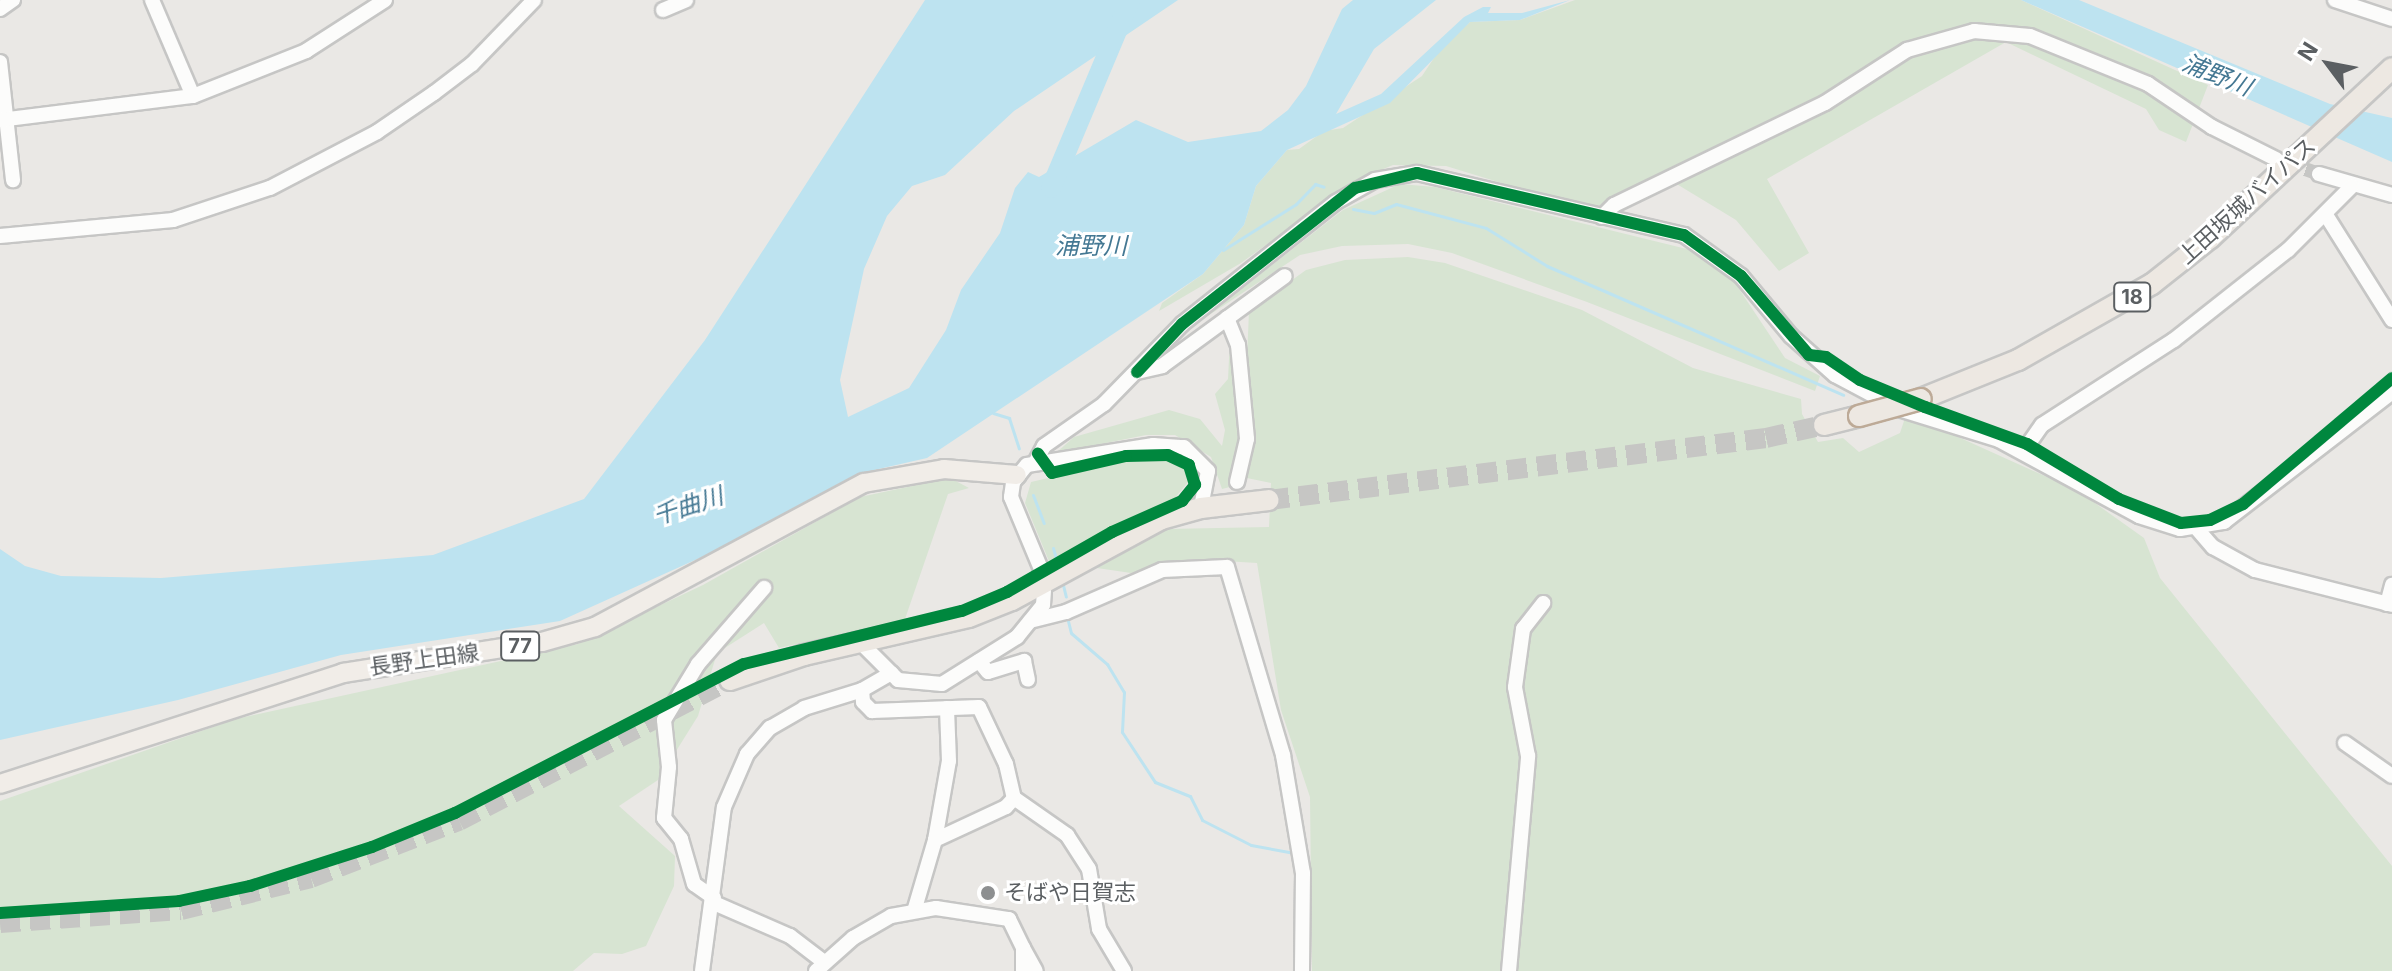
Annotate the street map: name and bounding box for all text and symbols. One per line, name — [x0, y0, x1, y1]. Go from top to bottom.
north arrow — [2288, 24, 2368, 104]
text: N — [2292, 37, 2323, 65]
water label: 浦野川 — [2178, 48, 2256, 102]
street label: 上田坂城バイパス — [2173, 132, 2321, 270]
water label: 浦野川 — [1055, 232, 1127, 260]
road number: 18 — [2112, 281, 2152, 313]
water label: 千曲川 — [649, 481, 727, 531]
road number: 77 — [500, 630, 540, 662]
street label: 長野上田線 — [368, 639, 480, 681]
place label: そばや日賀志 — [1004, 880, 1136, 906]
marker: そばや日賀志 — [979, 884, 997, 902]

